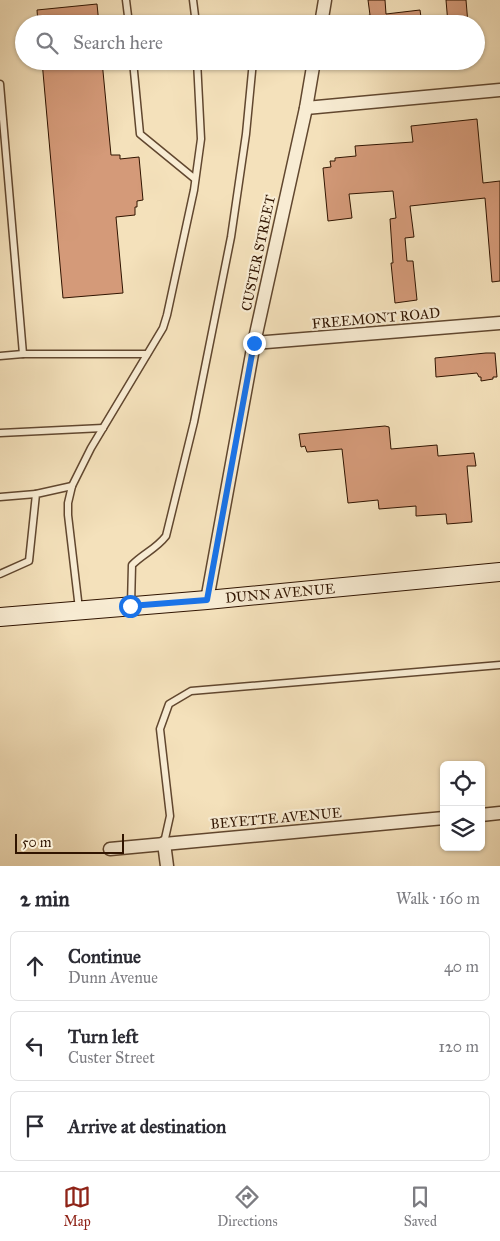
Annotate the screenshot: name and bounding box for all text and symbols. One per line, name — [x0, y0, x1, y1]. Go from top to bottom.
search box — [15, 15, 485, 70]
icon: search — [33, 29, 61, 57]
text: Search here — [73, 31, 163, 54]
street label: CUSTER STREET — [238, 193, 279, 313]
street label: FREEMONT ROAD — [311, 304, 441, 333]
route end — [243, 332, 266, 355]
street label: DUNN AVENUE — [225, 580, 335, 607]
route start — [119, 595, 142, 618]
map controls — [440, 761, 485, 851]
button: locate — [440, 761, 485, 806]
street label: BEYETTE AVENUE — [210, 804, 342, 833]
button: layers — [440, 806, 485, 851]
scale bar — [15, 831, 124, 854]
text: 50 m — [22, 834, 51, 851]
text: 2 min — [20, 886, 70, 912]
text: Walk · 160 m — [396, 889, 480, 908]
text: Continue — [68, 945, 141, 968]
icon: ahead — [21, 952, 49, 980]
text: 40 m — [444, 957, 479, 976]
text: Dunn Avenue — [68, 968, 158, 987]
text: Turn left — [68, 1025, 138, 1048]
icon: left — [21, 1032, 49, 1060]
text: 120 m — [439, 1037, 479, 1056]
text: Custer Street — [68, 1048, 155, 1067]
icon: arrive — [21, 1112, 49, 1140]
text: Arrive at destination — [68, 1115, 226, 1138]
tab: Map — [63, 1183, 91, 1230]
tab: Directions — [217, 1183, 278, 1230]
tab: Saved — [404, 1183, 437, 1230]

